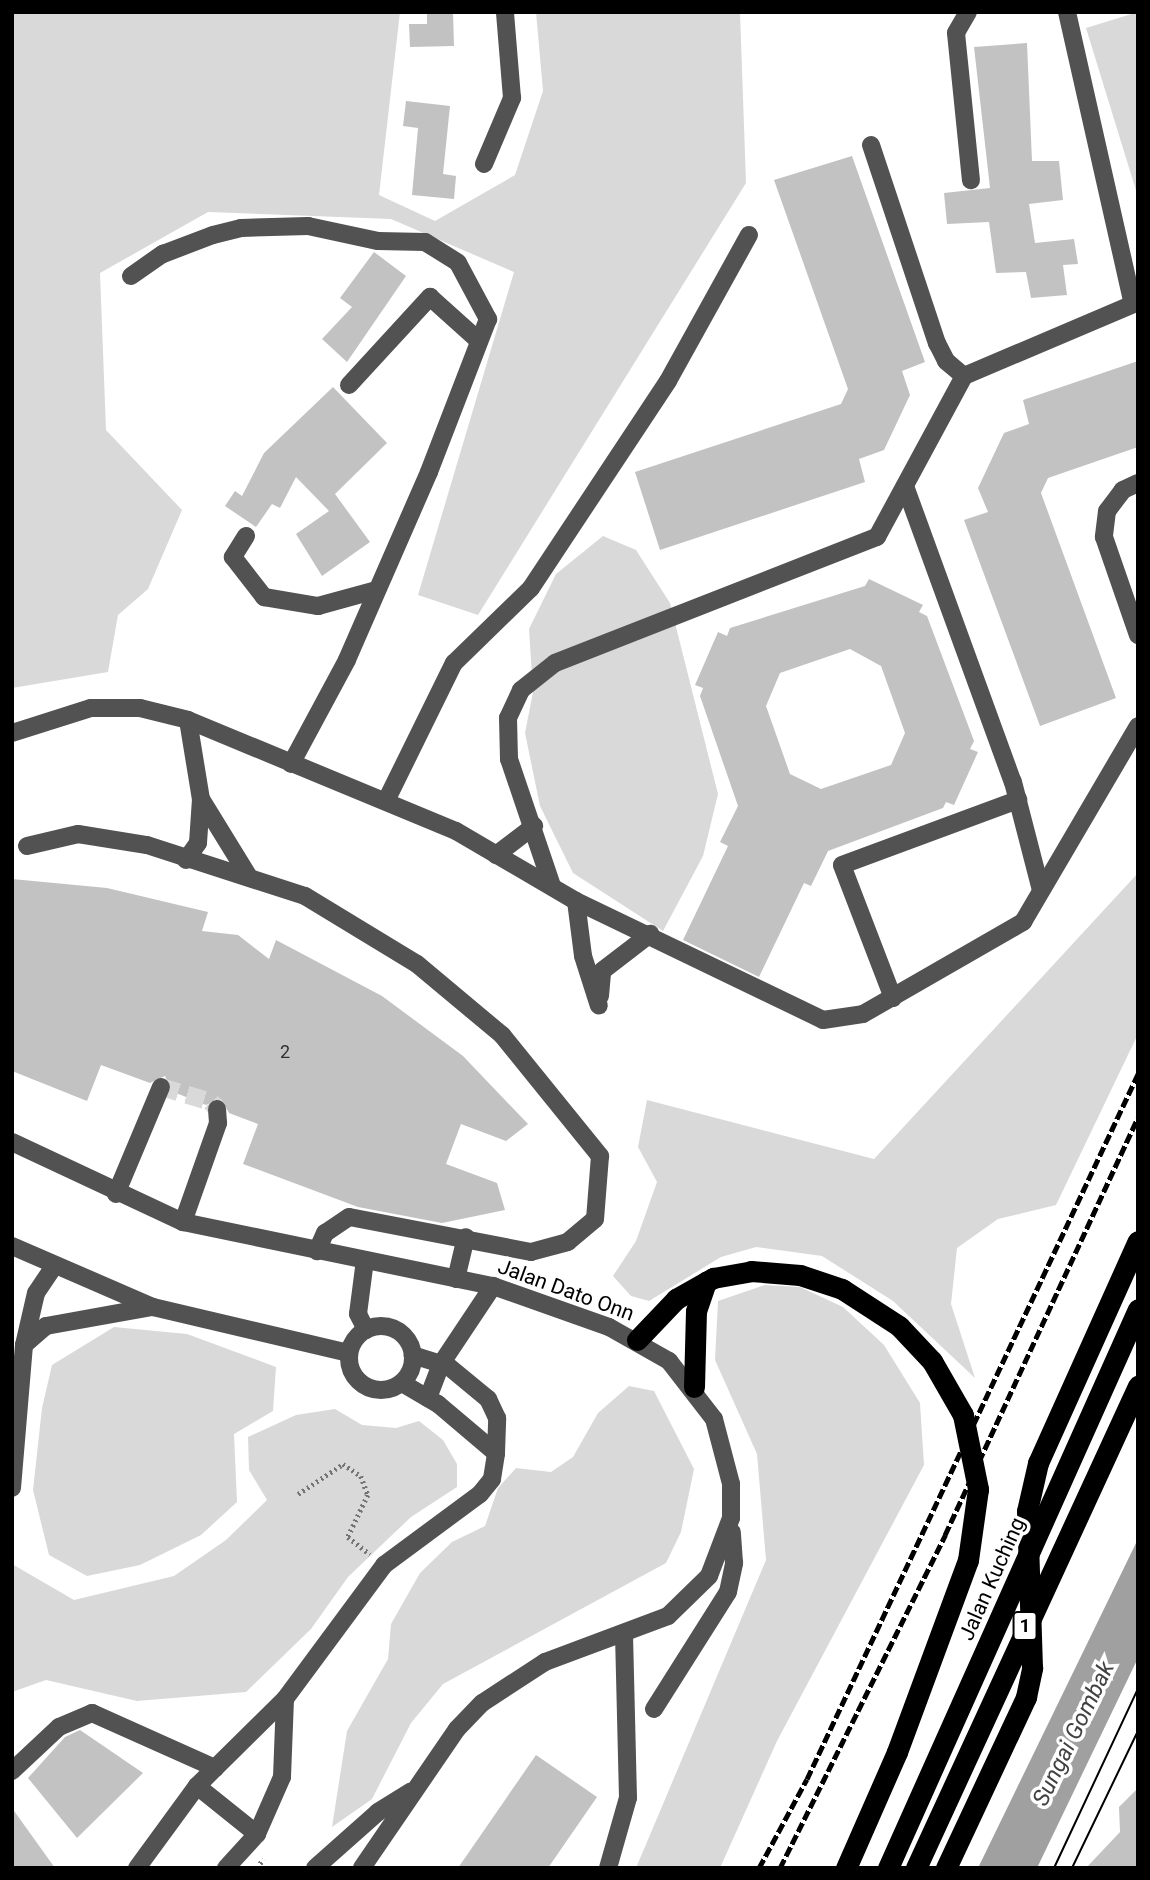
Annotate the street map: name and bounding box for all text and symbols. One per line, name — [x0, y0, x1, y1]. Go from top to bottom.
house number: 2 — [280, 1041, 290, 1063]
street label: Jalan Dato Onn — [494, 1254, 638, 1326]
street label: Jalan Kuching — [954, 1514, 1030, 1644]
road number: 1 — [1011, 1610, 1039, 1642]
water label: Sungai Gombak — [1027, 1657, 1121, 1811]

